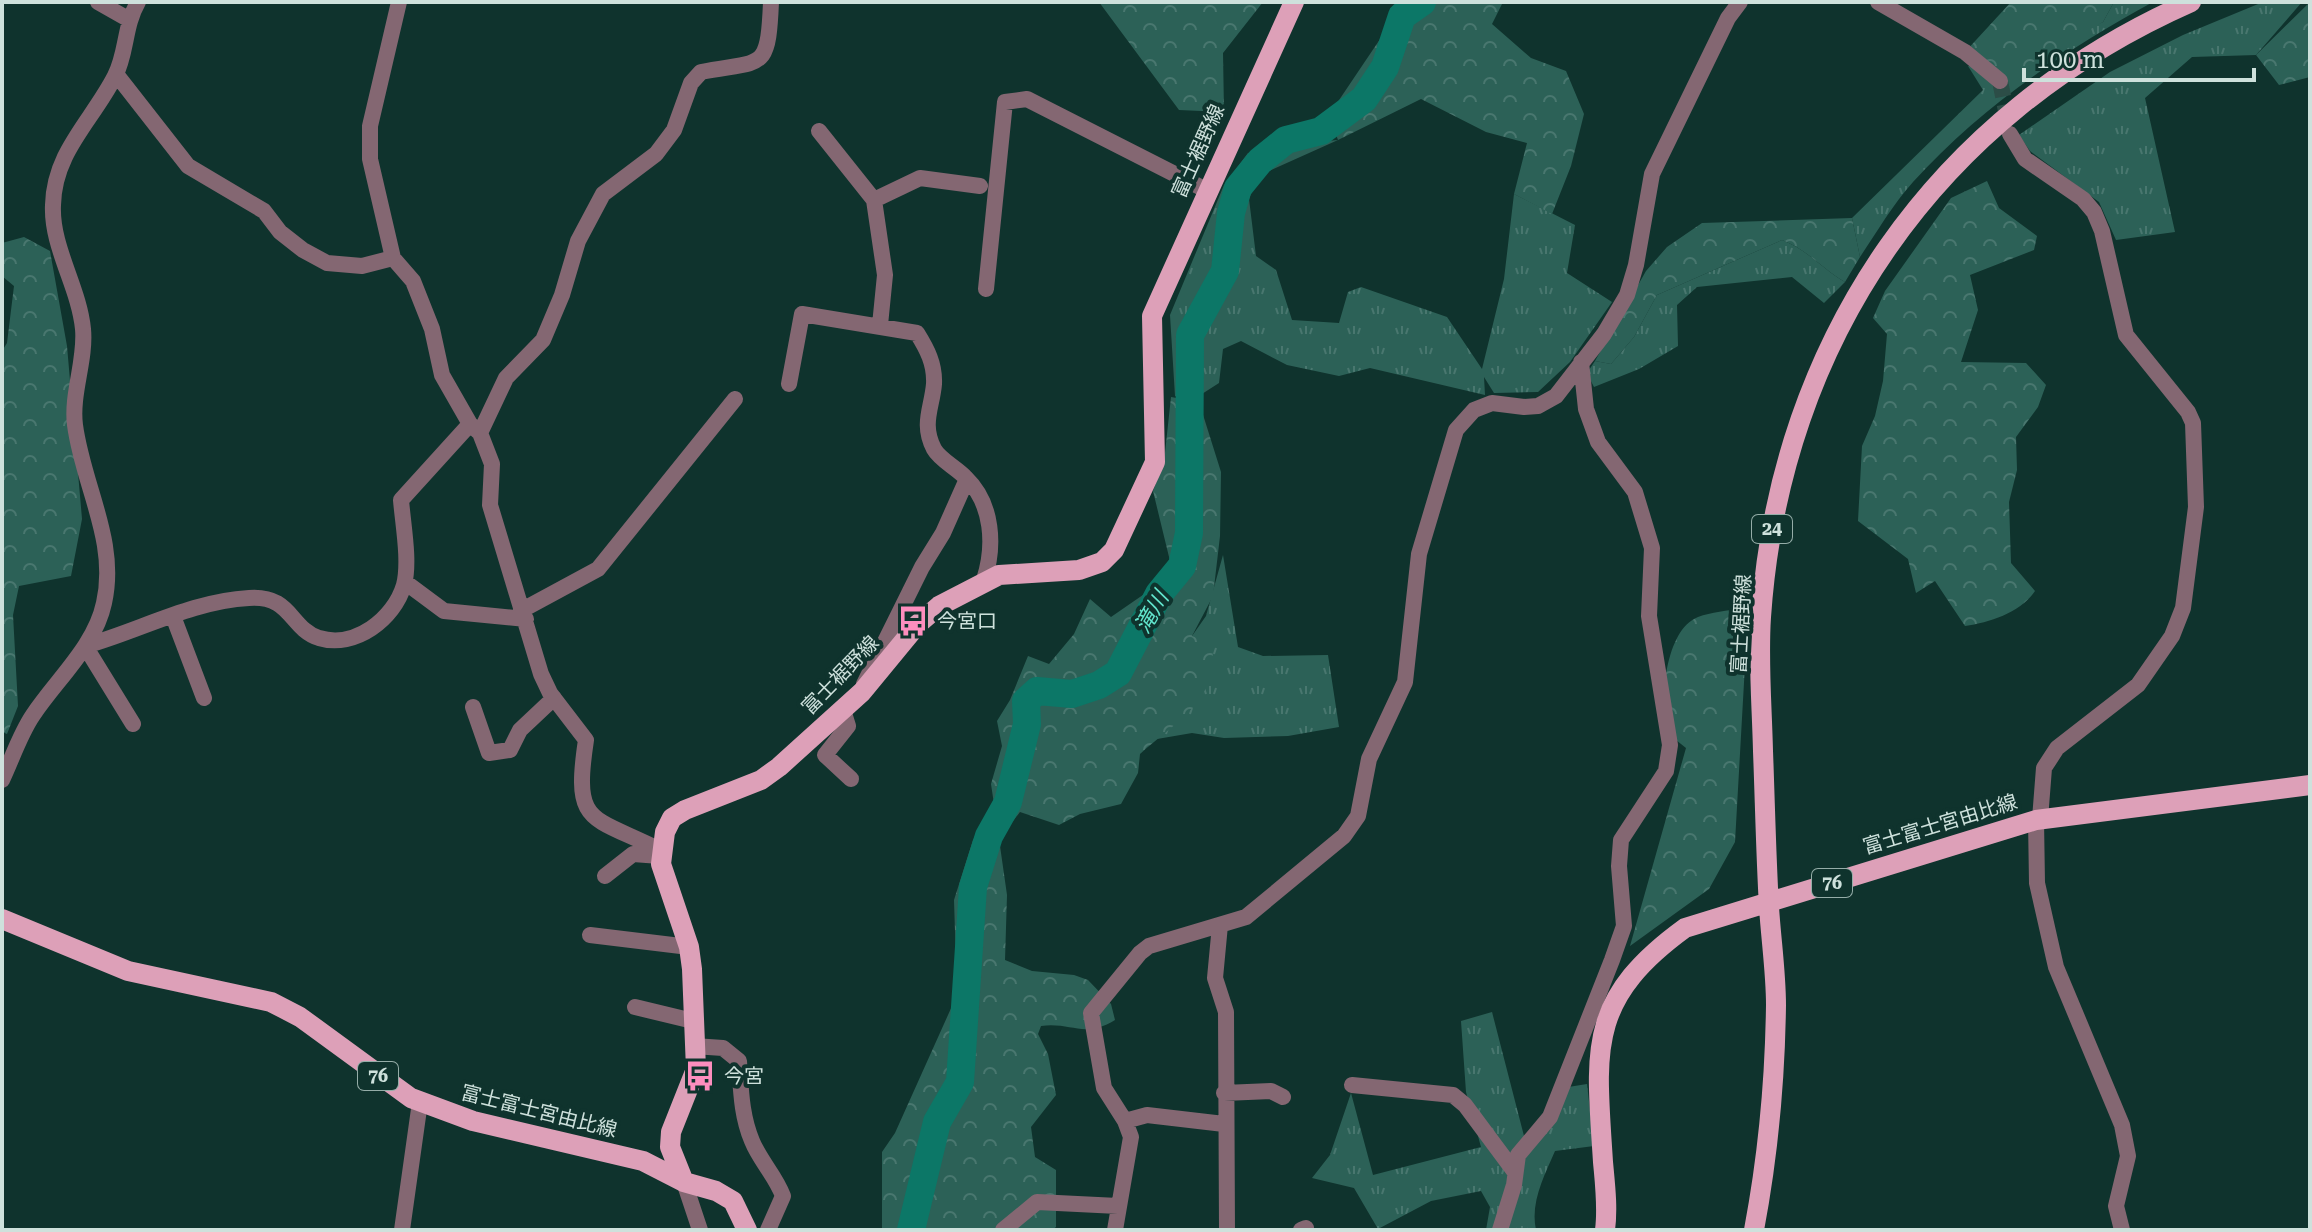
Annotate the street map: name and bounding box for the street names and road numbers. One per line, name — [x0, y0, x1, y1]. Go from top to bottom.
street label: 富士裾野線 — [1167, 100, 1229, 202]
road number: 24 — [1752, 515, 1792, 543]
street label: 富士裾野線 — [1726, 573, 1756, 675]
street label: 富士裾野線 — [797, 631, 883, 719]
street label: 富士富士宮由比線 — [1860, 789, 2020, 859]
road number: 76 — [1812, 869, 1852, 897]
road number: 76 — [358, 1062, 398, 1090]
street label: 富士富士宮由比線 — [458, 1080, 620, 1142]

